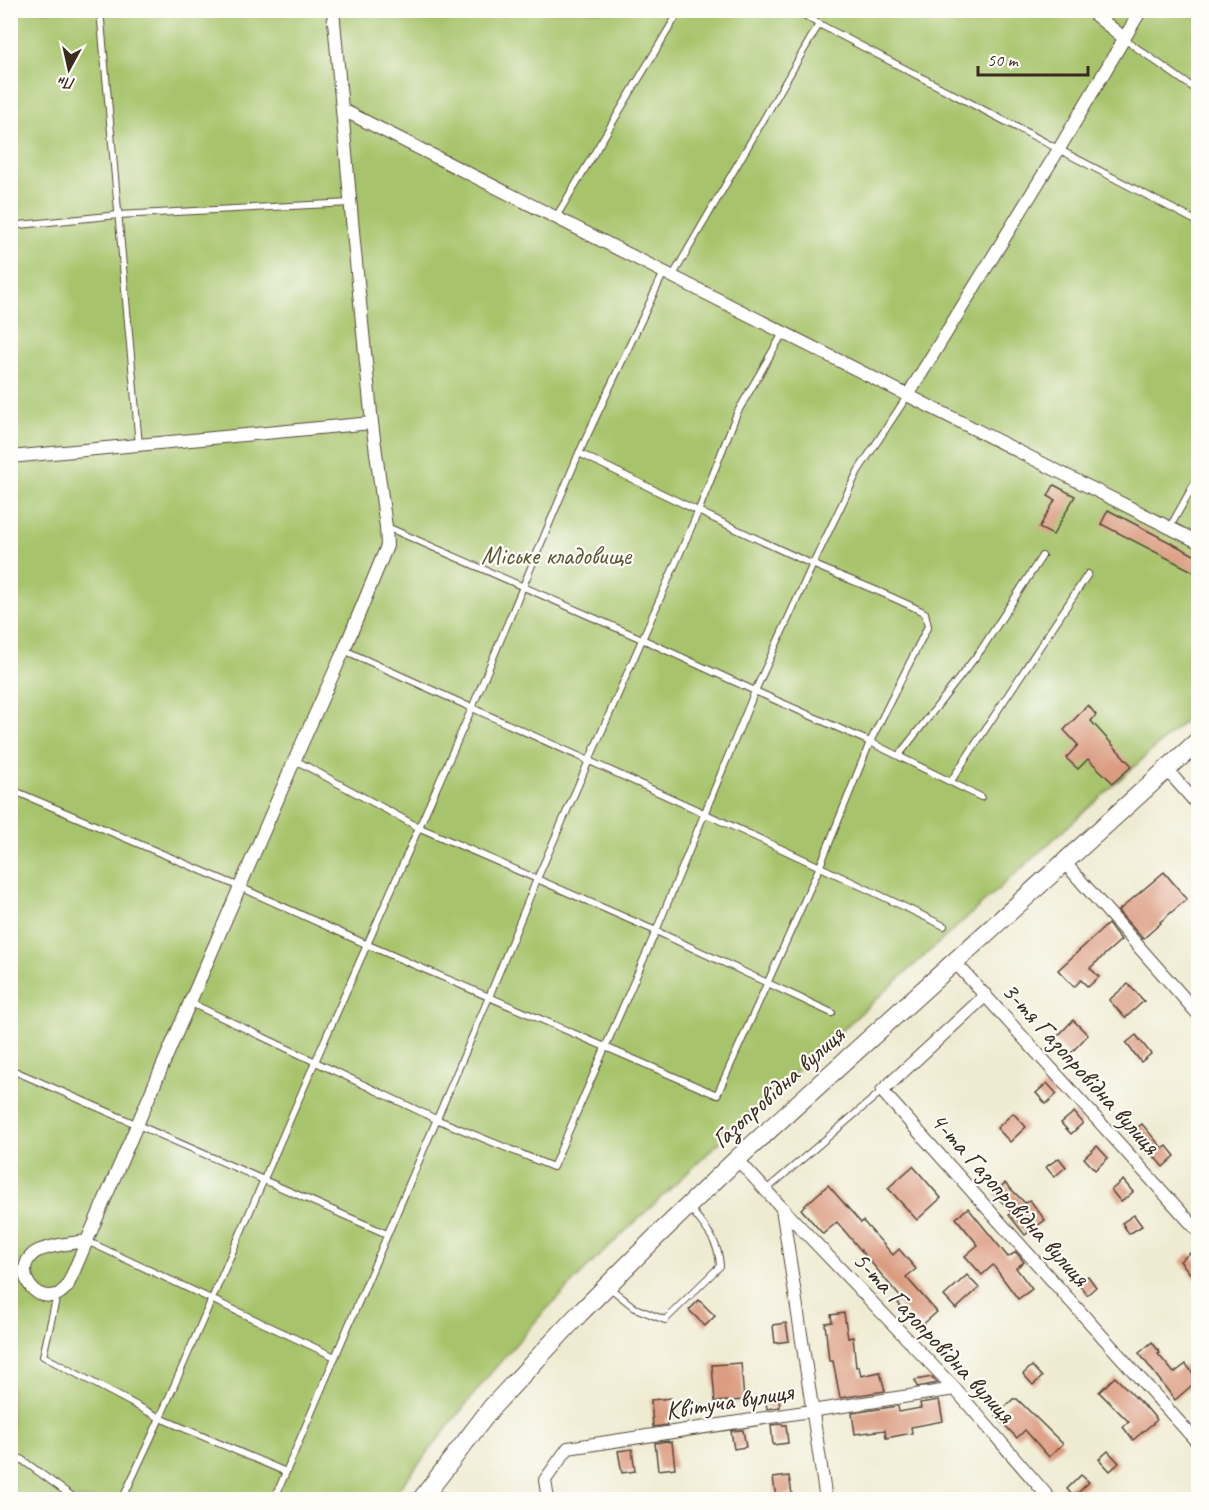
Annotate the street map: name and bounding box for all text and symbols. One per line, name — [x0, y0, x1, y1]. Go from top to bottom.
north arrow — [39, 39, 99, 99]
scale bar — [978, 39, 1088, 77]
text: 50 m — [987, 49, 1020, 71]
text: Пн — [56, 72, 77, 94]
park label: Міське кладовище — [481, 539, 633, 572]
street label: 3-тя Газопровідна вулиця — [995, 975, 1168, 1162]
street label: Газопровідна вулиця — [705, 1018, 853, 1156]
street label: 4-та Газопровідна вулиця — [923, 1105, 1098, 1294]
street label: 5-та Газопровідна вулиця — [846, 1244, 1023, 1431]
street label: Квітуча вулиця — [663, 1374, 797, 1427]

